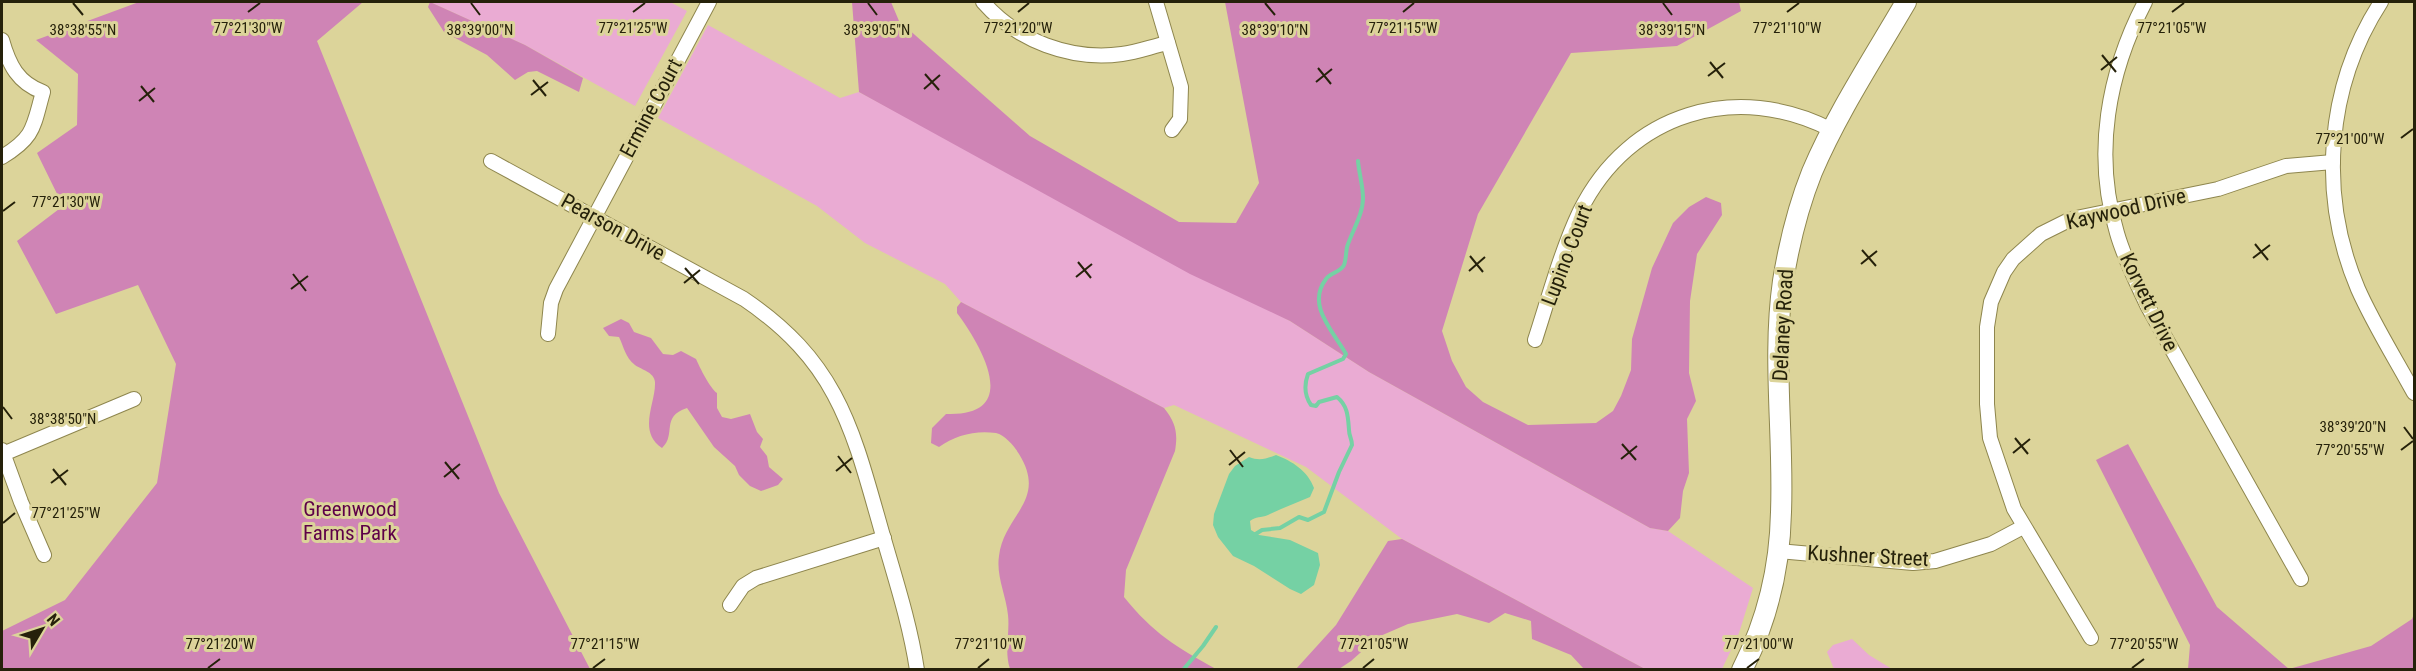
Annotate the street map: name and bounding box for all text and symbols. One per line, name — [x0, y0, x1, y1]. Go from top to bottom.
text: 77°21'30"W — [214, 19, 283, 37]
text: 77°21'25"W — [599, 19, 668, 37]
text: 77°21'20"W — [984, 19, 1053, 37]
text: 77°21'15"W — [1369, 19, 1438, 37]
text: 77°21'10"W — [1753, 19, 1822, 37]
text: 77°21'05"W — [2138, 19, 2207, 37]
text: 38°38'55"N — [50, 21, 116, 39]
text: 38°39'00"N — [447, 21, 513, 39]
text: 38°39'05"N — [844, 21, 910, 39]
text: 38°39'10"N — [1242, 21, 1308, 39]
text: 38°39'15"N — [1639, 21, 1705, 39]
street label: Ermine Court — [615, 55, 687, 161]
text: 77°21'00"W — [2316, 130, 2385, 148]
street label: Kaywood Drive — [2064, 184, 2188, 234]
street label: Pearson Drive — [557, 189, 669, 265]
text: 77°21'30"W — [32, 193, 101, 211]
street label: Lupino Court — [1537, 201, 1597, 309]
street label: Korvett Drive — [2115, 249, 2183, 355]
street label: Delaney Road — [1768, 268, 1798, 382]
text: 38°38'50"N — [30, 410, 96, 428]
text: 38°39'20"N — [2320, 418, 2386, 436]
text: 77°20'55"W — [2316, 441, 2385, 459]
park label: Greenwood Farms Park — [303, 497, 397, 545]
text: 77°21'25"W — [32, 504, 101, 522]
street label: Kushner Street — [1807, 541, 1929, 571]
north arrow — [12, 599, 72, 659]
text: N — [43, 610, 64, 630]
text: 77°21'20"W — [186, 635, 255, 653]
text: 77°21'15"W — [571, 635, 640, 653]
text: 77°21'10"W — [955, 635, 1024, 653]
text: 77°21'05"W — [1340, 635, 1409, 653]
text: 77°21'00"W — [1725, 635, 1794, 653]
text: 77°20'55"W — [2110, 635, 2179, 653]

